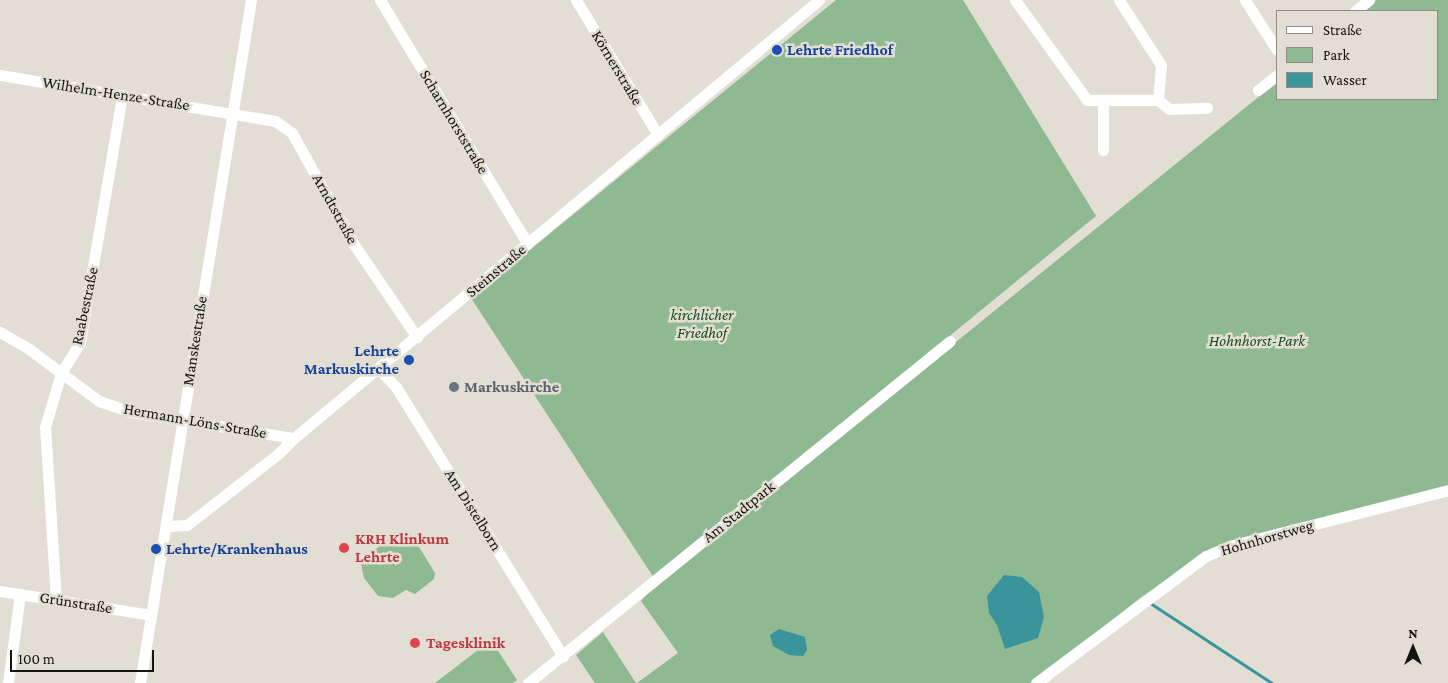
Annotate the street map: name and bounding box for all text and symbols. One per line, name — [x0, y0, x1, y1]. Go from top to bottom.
legend — [1276, 10, 1438, 100]
text: Straße — [1323, 22, 1362, 38]
street label: Körnerstraße — [587, 27, 647, 109]
place label: Lehrte Friedhof — [787, 40, 893, 60]
marker: Lehrte Friedhof — [771, 44, 783, 56]
text: Park — [1323, 47, 1350, 63]
street label: Scharnhorststraße — [415, 66, 493, 178]
text: Wasser — [1323, 72, 1367, 88]
street label: Wilhelm-Henze-Straße — [41, 73, 191, 115]
street label: Arndtstraße — [308, 171, 362, 247]
street label: Steinstraße — [462, 240, 530, 302]
street label: Raabestraße — [67, 265, 103, 347]
street label: Manskestraße — [178, 295, 212, 387]
park label: kirchlicher Friedhof — [670, 305, 734, 343]
park label: Hohnhorst-Park — [1209, 331, 1305, 351]
place label: Lehrte Markuskirche — [304, 341, 399, 379]
marker: Lehrte Markuskirche — [403, 354, 415, 366]
place label: Markuskirche — [464, 377, 559, 397]
marker: Markuskirche — [448, 381, 460, 393]
street label: Hermann-Löns-Straße — [122, 399, 268, 443]
street label: Am Distelborn — [440, 466, 506, 554]
street label: Am Stadtpark — [699, 477, 779, 547]
street label: Hohnhorstweg — [1218, 516, 1316, 560]
place label: KRH Klinkum Lehrte — [355, 529, 449, 567]
place label: Lehrte/Krankenhaus — [166, 539, 308, 559]
marker: KRH Klinkum Lehrte — [337, 541, 351, 555]
marker: Lehrte/Krankenhaus — [150, 543, 162, 555]
street label: Grünstraße — [38, 588, 114, 618]
north arrow — [1388, 623, 1438, 673]
text: N — [1408, 625, 1418, 641]
place label: Tagesklinik — [426, 633, 505, 653]
marker: Tagesklinik — [408, 636, 422, 650]
scale bar — [12, 640, 156, 672]
text: 100 m — [18, 651, 55, 667]

